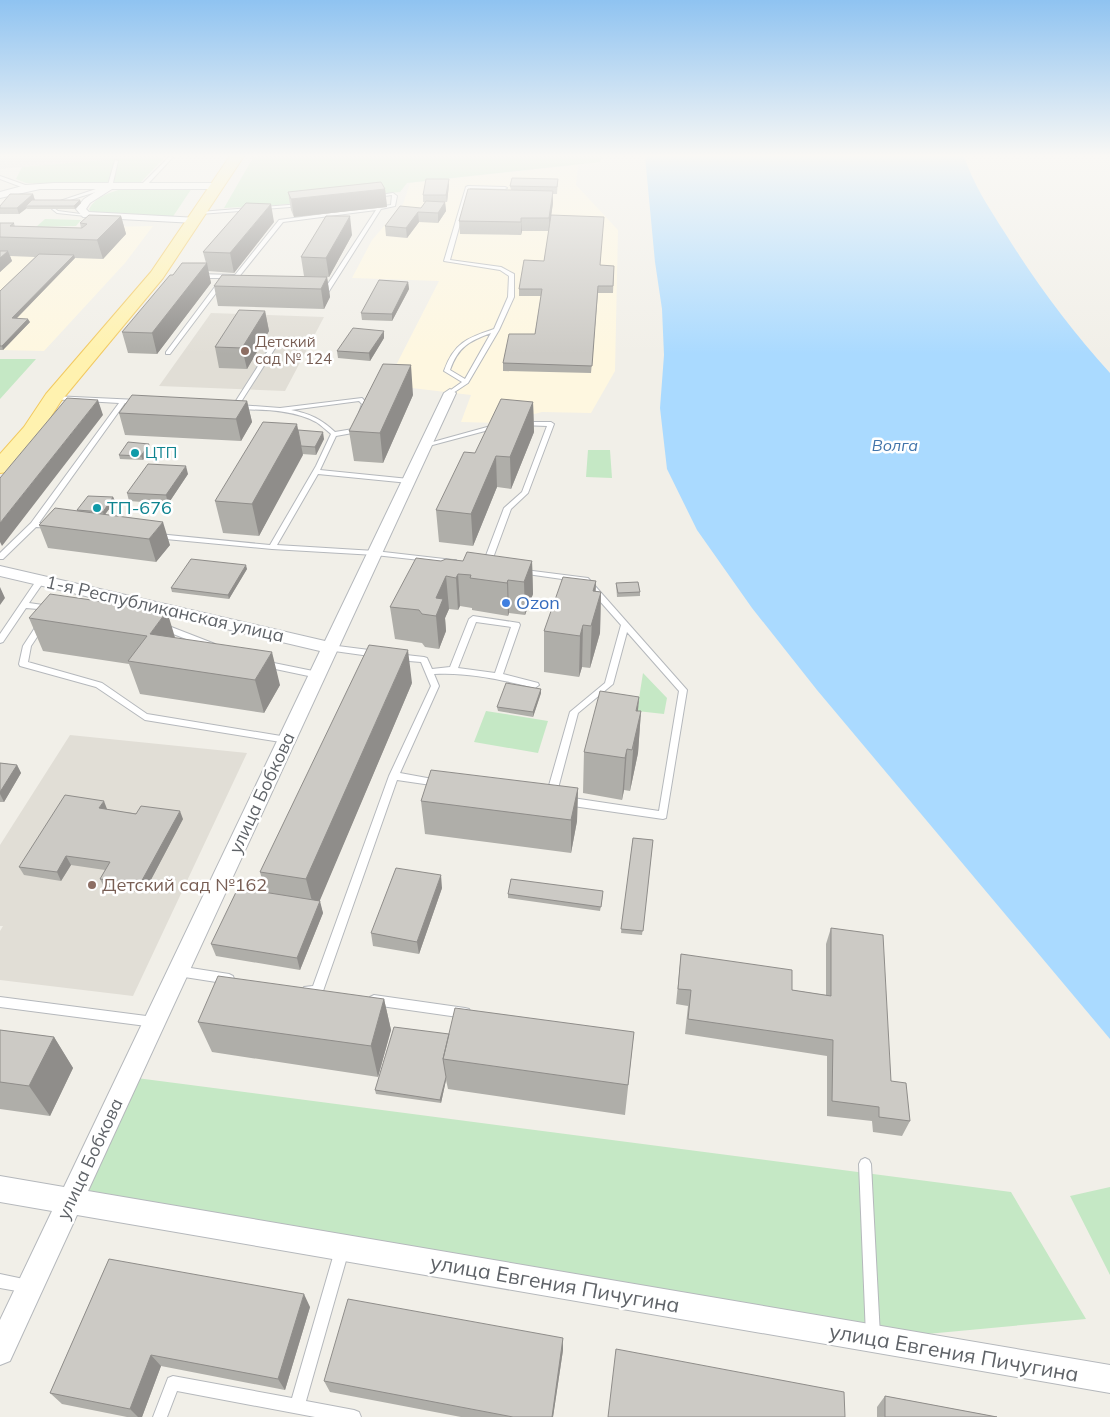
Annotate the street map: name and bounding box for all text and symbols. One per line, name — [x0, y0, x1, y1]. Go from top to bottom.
place label: Детский сад № 124 — [255, 332, 332, 368]
marker: Детский сад № 124 — [239, 345, 251, 357]
water label: Волга — [872, 435, 918, 455]
place label: ЦТП — [145, 443, 177, 462]
marker: ЦТП — [129, 447, 141, 459]
place label: ТП-676 — [107, 496, 172, 519]
marker: ТП-676 — [91, 502, 103, 514]
street label: 1-я Республиканская улица — [44, 570, 286, 647]
place label: Ozon — [516, 591, 560, 614]
marker: Ozon — [500, 597, 512, 609]
street label: улица Бобкова — [223, 728, 300, 857]
place label: Детский сад №162 — [102, 873, 267, 896]
marker: Детский сад №162 — [86, 879, 98, 891]
street label: улица Бобкова — [51, 1094, 128, 1223]
street label: улица Евгения Пичугина — [428, 1248, 682, 1318]
street label: улица Евгения Пичугина — [827, 1317, 1081, 1387]

